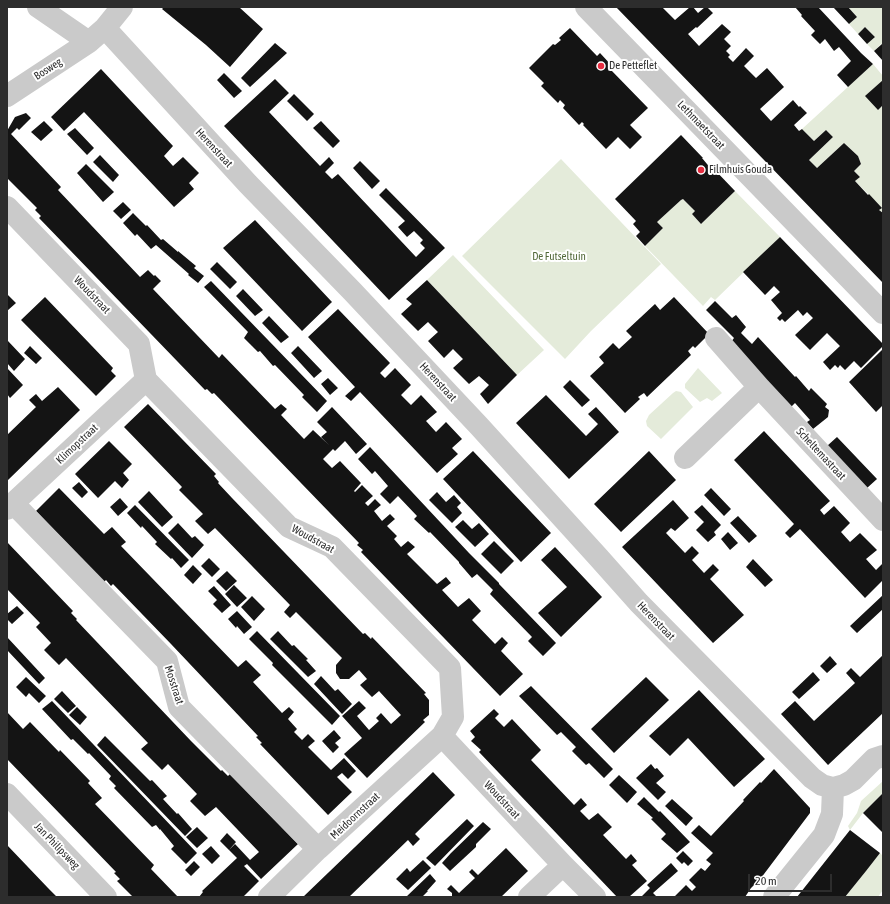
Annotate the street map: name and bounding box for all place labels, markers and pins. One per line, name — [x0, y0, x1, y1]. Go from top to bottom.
place label: De Petteflet — [609, 59, 657, 73]
marker: De Petteflet — [596, 61, 606, 71]
place label: Filmhuis Gouda — [709, 163, 772, 177]
marker: Filmhuis Gouda — [696, 165, 706, 175]

